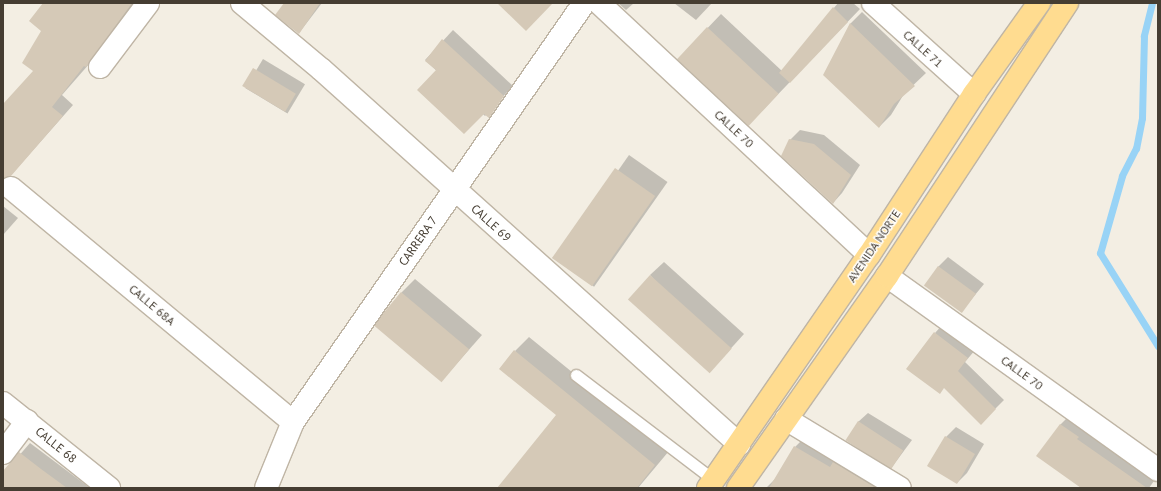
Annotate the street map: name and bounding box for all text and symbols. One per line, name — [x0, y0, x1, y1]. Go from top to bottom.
street label: CALLE 71 — [900, 27, 946, 71]
street label: CALLE 70 — [711, 107, 757, 151]
street label: CALLE 69 — [468, 201, 514, 245]
street label: AVENIDA NORTE — [844, 207, 904, 285]
street label: CARRERA 7 — [396, 213, 440, 269]
street label: CALLE 68A — [126, 282, 178, 328]
street label: CALLE 70 — [998, 353, 1046, 393]
street label: CALLE 68 — [33, 424, 79, 466]

